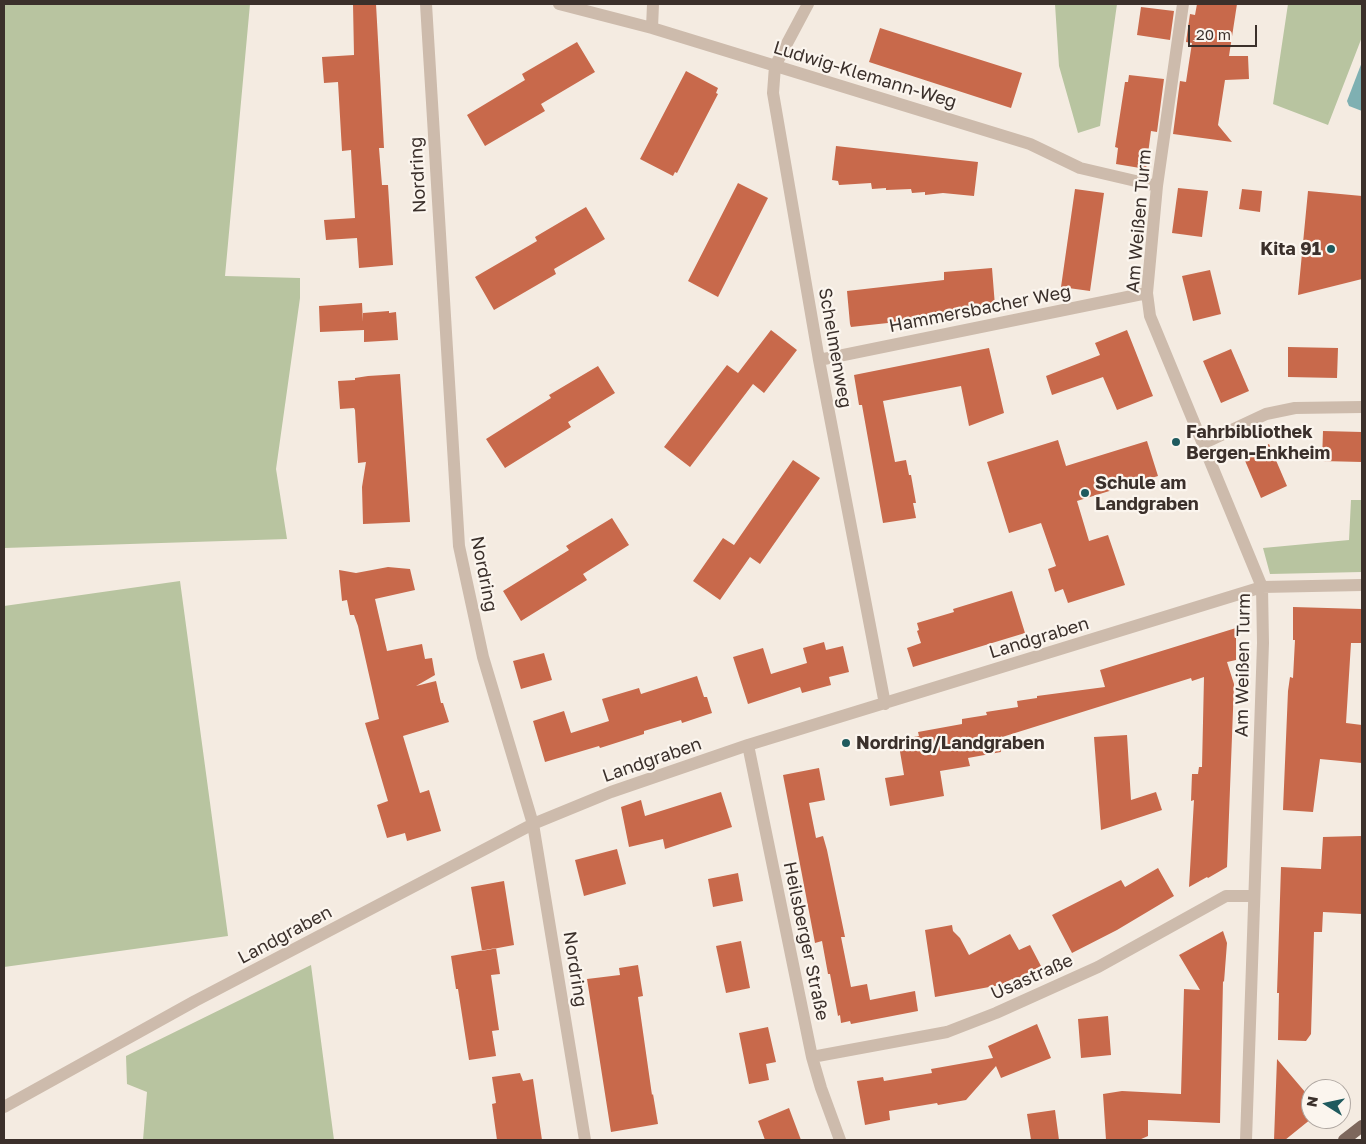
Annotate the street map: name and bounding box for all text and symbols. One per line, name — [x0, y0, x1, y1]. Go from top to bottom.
scale bar — [1191, 15, 1260, 47]
text: 20 m — [1196, 25, 1231, 43]
street label: Ludwig-Klemann-Weg — [771, 37, 959, 113]
street label: Nordring — [405, 136, 431, 214]
street label: Am Weißen Turm — [1122, 148, 1156, 294]
place label: Kita 91 — [1260, 238, 1321, 260]
marker: Kita 91 — [1325, 243, 1337, 255]
street label: Hammersbacher Weg — [887, 281, 1073, 337]
street label: Schelmenweg — [814, 286, 856, 410]
place label: Fahrbibliothek Bergen-Enkheim — [1186, 421, 1330, 464]
marker: Fahrbibliothek Bergen-Enkheim — [1170, 436, 1182, 448]
place label: Schule am Landgraben — [1095, 472, 1199, 514]
marker: Schule am Landgraben — [1079, 487, 1091, 499]
street label: Nordring — [466, 534, 502, 614]
street label: Am Weißen Turm — [1231, 593, 1255, 737]
street label: Landgraben — [986, 613, 1092, 663]
place label: Nordring/Landgraben — [856, 732, 1045, 754]
street label: Landgraben — [600, 733, 704, 787]
marker: Nordring/Landgraben — [840, 737, 852, 749]
street label: Heilsberger Straße — [779, 860, 833, 1022]
street label: Landgraben — [234, 901, 336, 969]
street label: Nordring — [558, 930, 592, 1008]
street label: Usastraße — [988, 949, 1076, 1005]
north arrow — [1301, 1079, 1351, 1129]
text: N — [1302, 1095, 1321, 1108]

